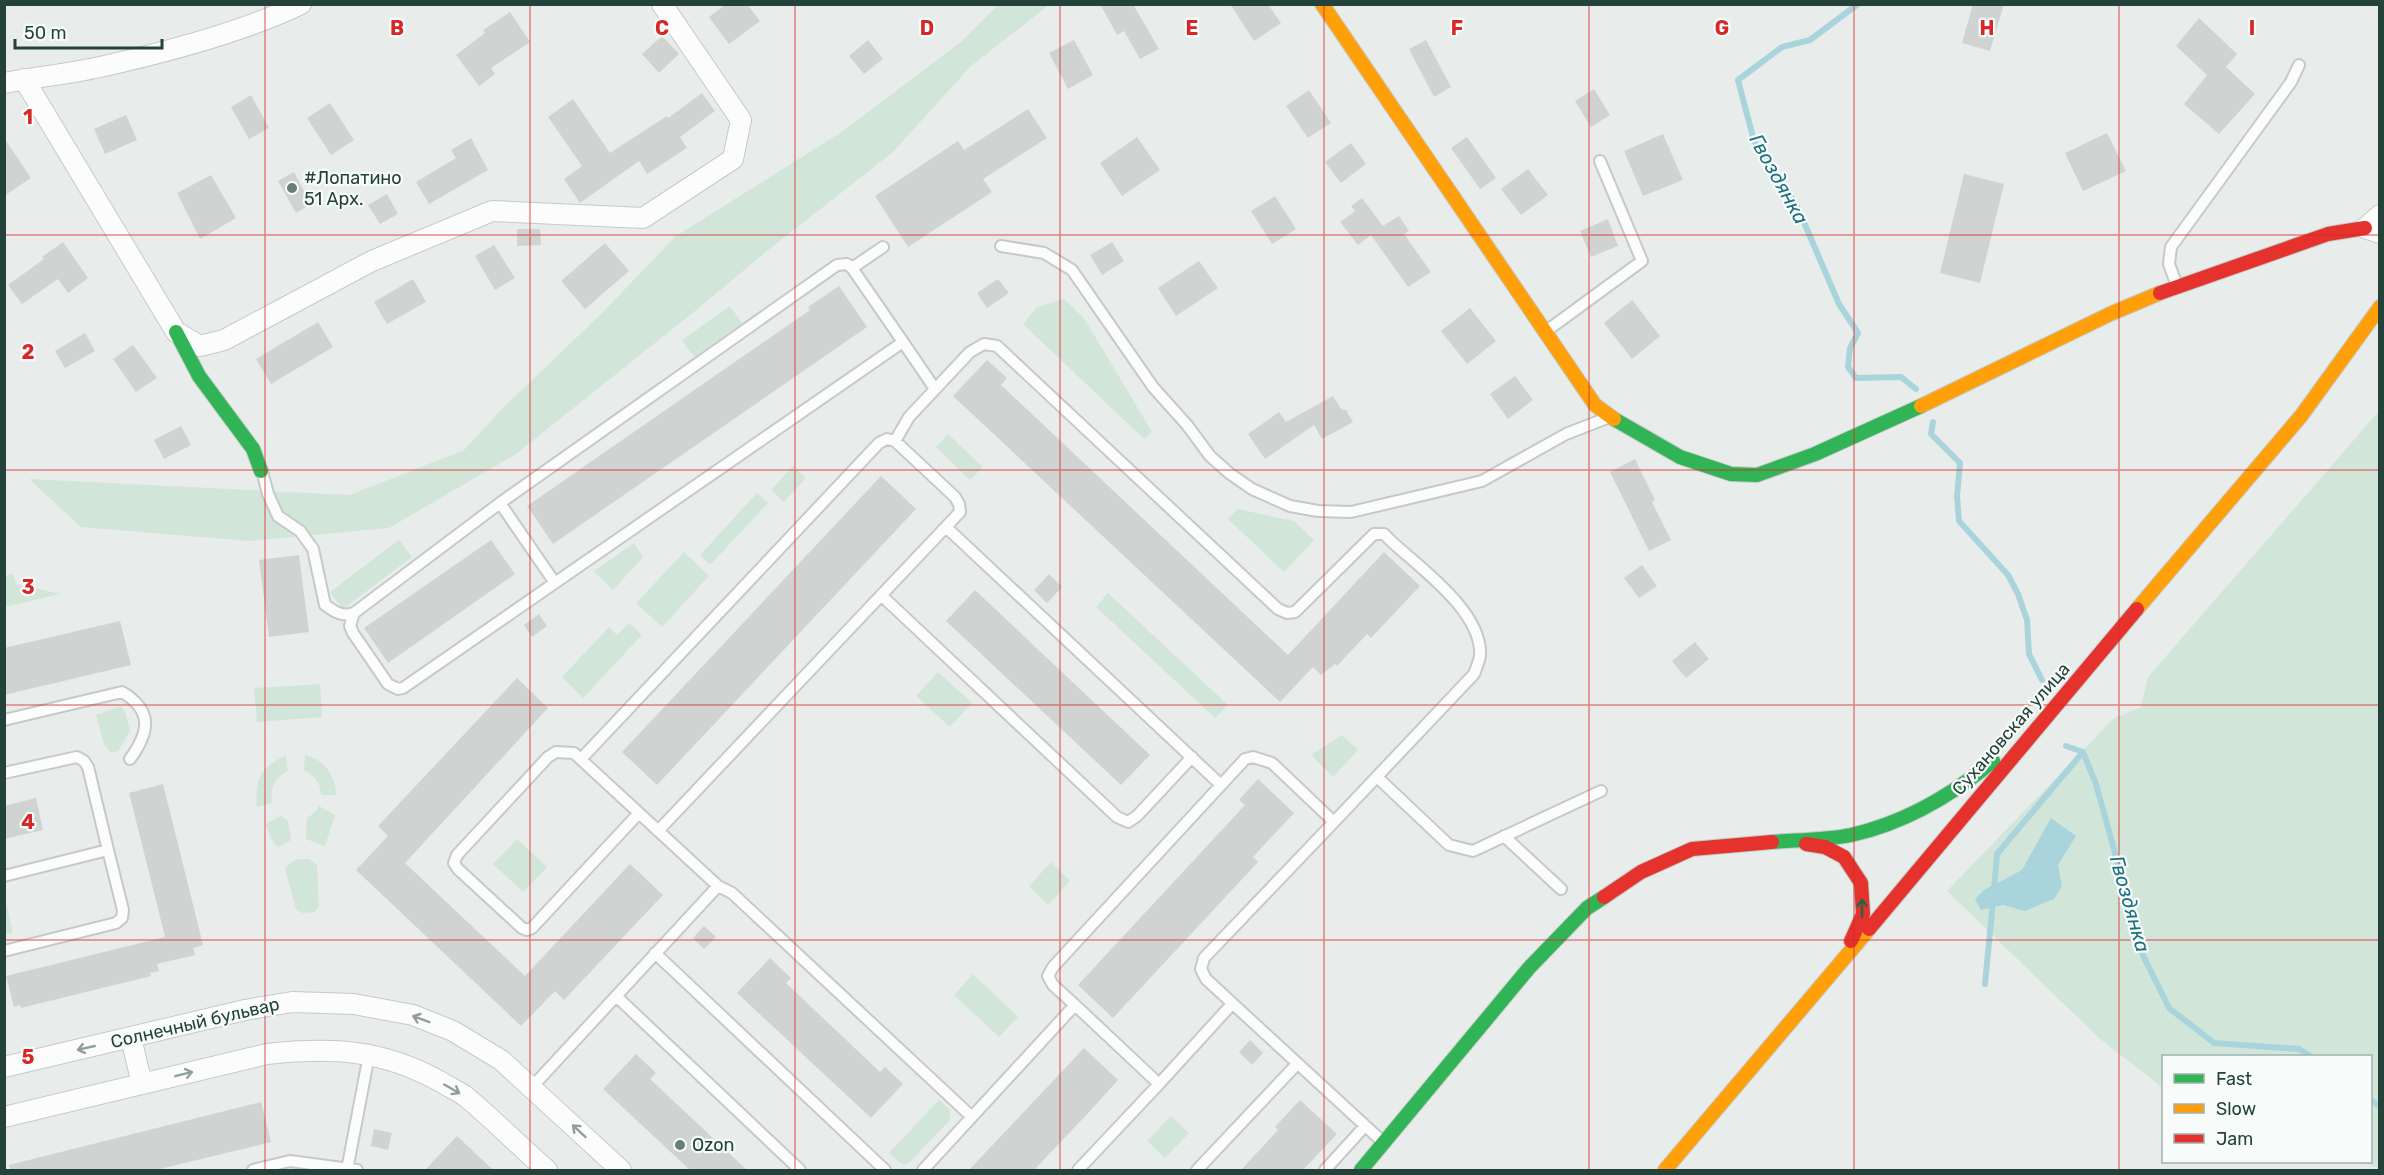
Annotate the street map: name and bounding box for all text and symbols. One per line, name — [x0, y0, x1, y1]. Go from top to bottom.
scale bar — [15, 12, 162, 50]
text: B — [390, 16, 404, 40]
text: C — [655, 16, 669, 40]
text: D — [920, 16, 934, 40]
text: E — [1186, 16, 1198, 40]
text: F — [1451, 16, 1463, 40]
text: G — [1715, 16, 1729, 40]
text: H — [1980, 16, 1994, 40]
text: I — [2249, 16, 2255, 40]
text: 50 m — [24, 22, 67, 44]
text: 1 — [23, 105, 33, 129]
water label: Гвоздянка — [1745, 130, 1814, 228]
place label: #Лопатино 51 Арх. — [304, 167, 402, 210]
marker: #Лопатино 51 Арх. — [285, 181, 299, 195]
text: 2 — [22, 340, 35, 364]
text: 3 — [21, 575, 35, 599]
street label: Сухановская улица — [1947, 658, 2075, 800]
text: 4 — [21, 810, 35, 834]
water label: Гвоздянка — [2105, 853, 2155, 955]
one-way arrow — [1856, 898, 1868, 918]
street label: Солнечный бульвар — [108, 993, 282, 1053]
one-way arrow — [412, 1012, 431, 1023]
one-way arrow — [77, 1043, 96, 1055]
text: 5 — [22, 1045, 35, 1069]
legend — [2162, 1055, 2372, 1163]
one-way arrow — [174, 1067, 193, 1079]
text: Fast — [2216, 1068, 2252, 1090]
one-way arrow — [443, 1084, 461, 1095]
text: Slow — [2216, 1098, 2256, 1120]
one-way arrow — [571, 1123, 586, 1138]
text: Jam — [2216, 1128, 2253, 1150]
place label: Ozon — [692, 1134, 734, 1156]
marker: Ozon — [673, 1138, 687, 1152]

